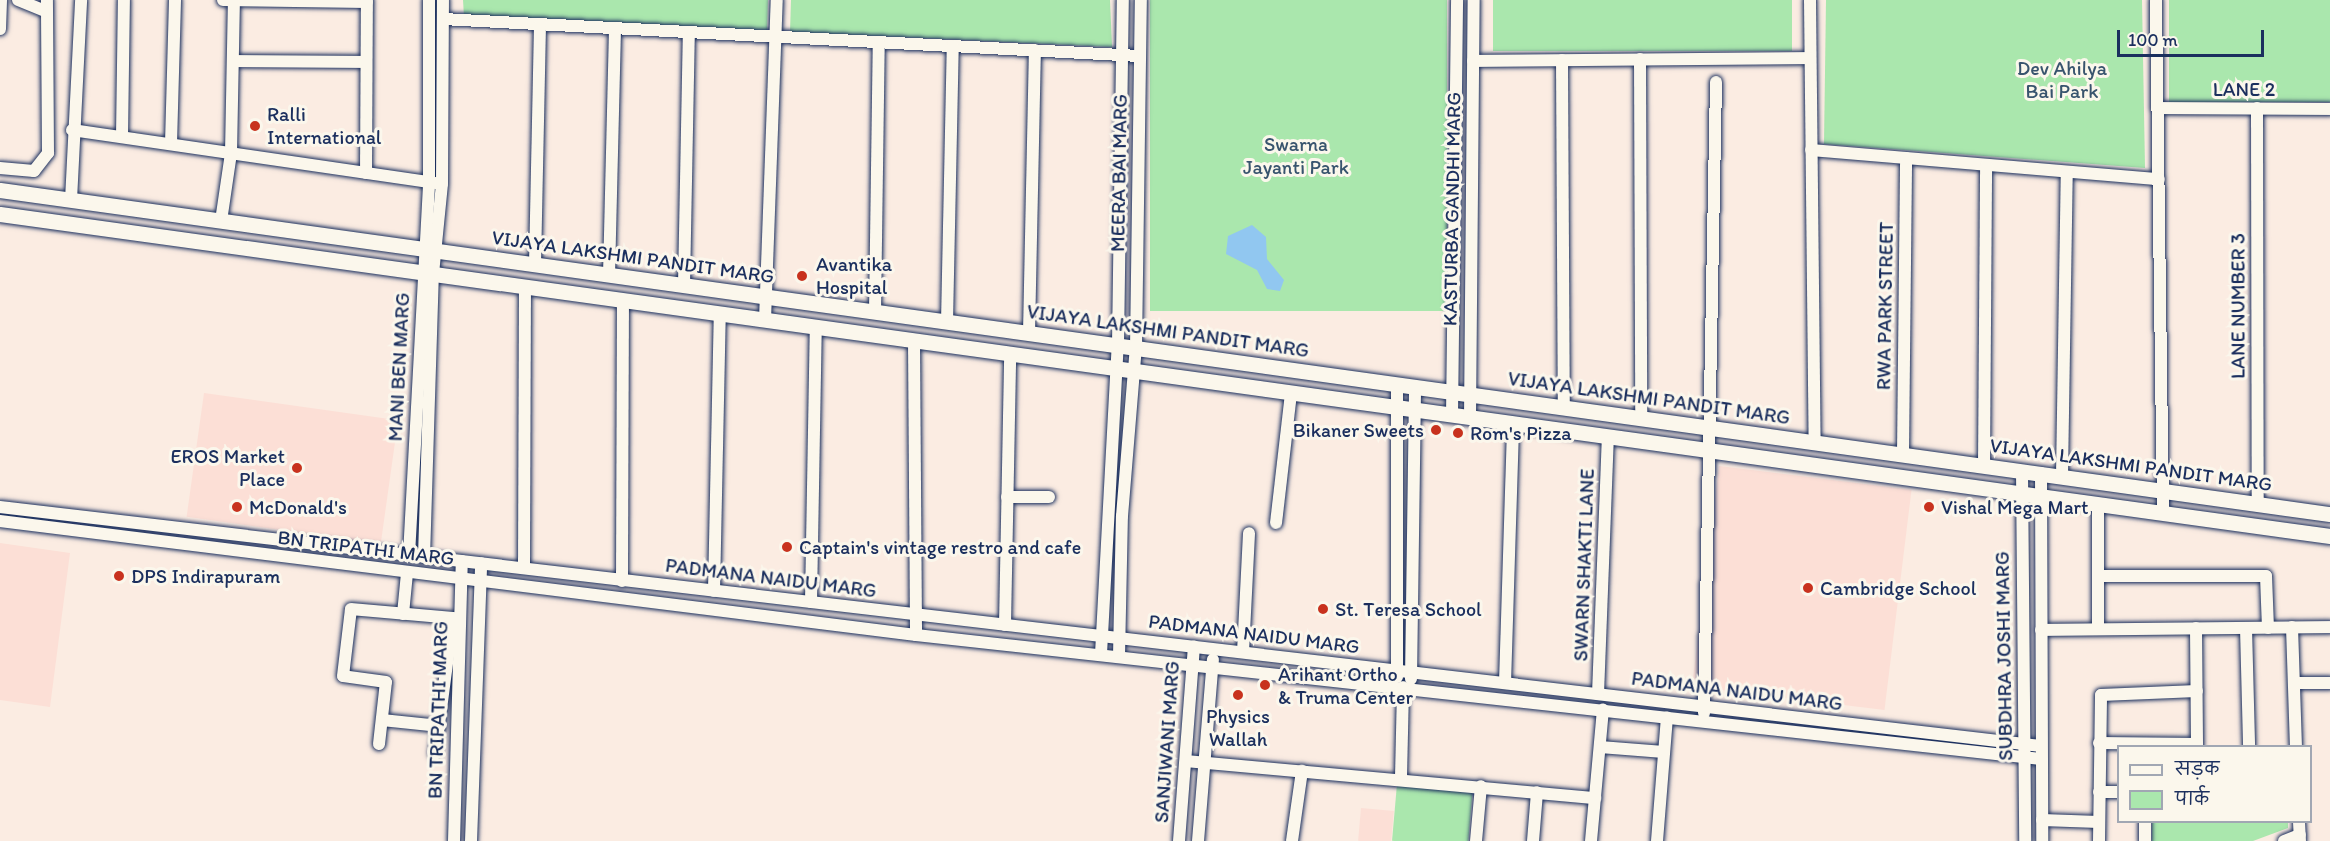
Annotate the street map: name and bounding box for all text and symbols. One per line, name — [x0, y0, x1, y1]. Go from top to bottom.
scale bar — [2120, 18, 2267, 56]
text: 100 m — [2128, 29, 2178, 51]
park label: Dev Ahilya Bai Park — [2017, 57, 2107, 104]
street label: LANE 2 — [2213, 77, 2275, 101]
street label: KASTURBA GANDHI MARG — [1438, 91, 1466, 327]
street label: MEERA BAI MARG — [1106, 94, 1132, 252]
place label: Ralli International — [267, 102, 381, 149]
marker: Ralli International — [248, 119, 262, 133]
park label: Swarna Jayanti Park — [1243, 132, 1349, 179]
street label: RWA PARK STREET — [1872, 222, 1898, 390]
street label: VIJAYA LAKSHMI PANDIT MARG — [492, 225, 774, 289]
street label: LANE NUMBER 3 — [2226, 233, 2250, 379]
place label: Avantika Hospital — [816, 252, 892, 299]
marker: Avantika Hospital — [793, 267, 811, 285]
street label: MANI BEN MARG — [383, 292, 415, 442]
street label: VIJAYA LAKSHMI PANDIT MARG — [1027, 299, 1309, 363]
street label: VIJAYA LAKSHMI PANDIT MARG — [1508, 366, 1790, 430]
place label: Bikaner Sweets — [1293, 418, 1424, 442]
place label: Rom's Pizza — [1470, 421, 1571, 445]
marker: Bikaner Sweets — [1429, 423, 1443, 437]
marker: Rom's Pizza — [1451, 426, 1465, 440]
street label: VIJAYA LAKSHMI PANDIT MARG — [1990, 433, 2272, 497]
place label: EROS Market Place — [170, 444, 285, 491]
marker: EROS Market Place — [290, 461, 304, 475]
street label: SWARN SHAKTI LANE — [1569, 469, 1599, 661]
place label: McDonald's — [249, 495, 347, 519]
place label: Vishal Mega Mart — [1941, 495, 2088, 519]
marker: McDonald's — [230, 500, 244, 514]
marker: Vishal Mega Mart — [1922, 500, 1936, 514]
street label: BN TRIPATHI MARG — [276, 525, 456, 571]
place label: Captain's vintage restro and cafe — [799, 535, 1081, 559]
marker: Captain's vintage restro and cafe — [780, 540, 794, 554]
street label: SUBDHRA JOSHI MARG — [1990, 552, 2018, 760]
street label: PADMANA NAIDU MARG — [664, 553, 878, 603]
place label: DPS Indirapuram — [131, 564, 280, 588]
marker: DPS Indirapuram — [112, 569, 126, 583]
place label: Cambridge School — [1820, 576, 1976, 600]
marker: Cambridge School — [1801, 581, 1815, 595]
place label: St. Teresa School — [1335, 597, 1480, 621]
marker: St. Teresa School — [1316, 602, 1330, 616]
street label: PADMANA NAIDU MARG — [1147, 609, 1361, 659]
street label: BN TRIPATHI MARG — [423, 621, 453, 799]
street label: SANJIWANI MARG — [1149, 660, 1185, 824]
place label: Arihant Ortho & Truma Center — [1278, 662, 1413, 709]
street label: PADMANA NAIDU MARG — [1630, 666, 1844, 716]
marker: Arihant Ortho & Truma Center — [1256, 676, 1274, 694]
marker: Physics Wallah — [1231, 688, 1245, 702]
place label: Physics Wallah — [1206, 704, 1270, 751]
legend — [2117, 745, 2312, 823]
text: सड़क — [2175, 758, 2219, 780]
text: पार्क — [2175, 788, 2209, 810]

